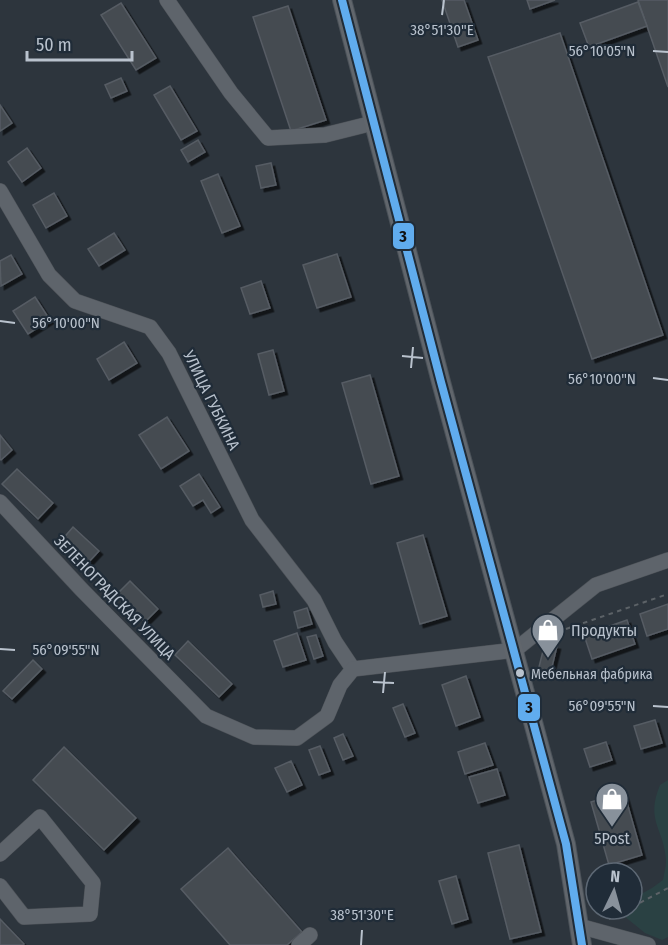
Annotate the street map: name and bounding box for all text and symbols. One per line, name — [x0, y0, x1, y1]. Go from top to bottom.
text: 38°51'30"E — [410, 21, 474, 39]
scale bar — [27, 24, 132, 62]
text: 50 m — [36, 34, 72, 56]
text: 56°10'05"N — [569, 42, 635, 60]
line badge: 3 — [392, 222, 415, 250]
text: 3 — [398, 227, 407, 246]
text: 56°10'00"N — [32, 314, 100, 332]
street label: УЛИЦА ГУБКИНА — [179, 346, 244, 454]
text: 56°10'00"N — [568, 370, 636, 388]
street label: ЗЕЛЕНОГРАДСКАЯ УЛИЦА — [50, 531, 180, 664]
shop icon: Продукты — [530, 612, 566, 659]
place label: Продукты — [571, 621, 637, 640]
text: 56°09'55"N — [32, 641, 100, 659]
place label: Мебельная фабрика — [531, 666, 653, 683]
marker: Мебельная фабрика — [514, 667, 526, 679]
line badge: 3 — [517, 693, 541, 722]
text: 56°09'55"N — [568, 697, 636, 715]
text: 3 — [524, 698, 533, 717]
shop icon: 5Post — [594, 781, 630, 828]
place label: 5Post — [594, 829, 631, 848]
north arrow — [584, 861, 644, 921]
text: N — [610, 867, 621, 886]
text: 38°51'30"E — [330, 906, 394, 924]

